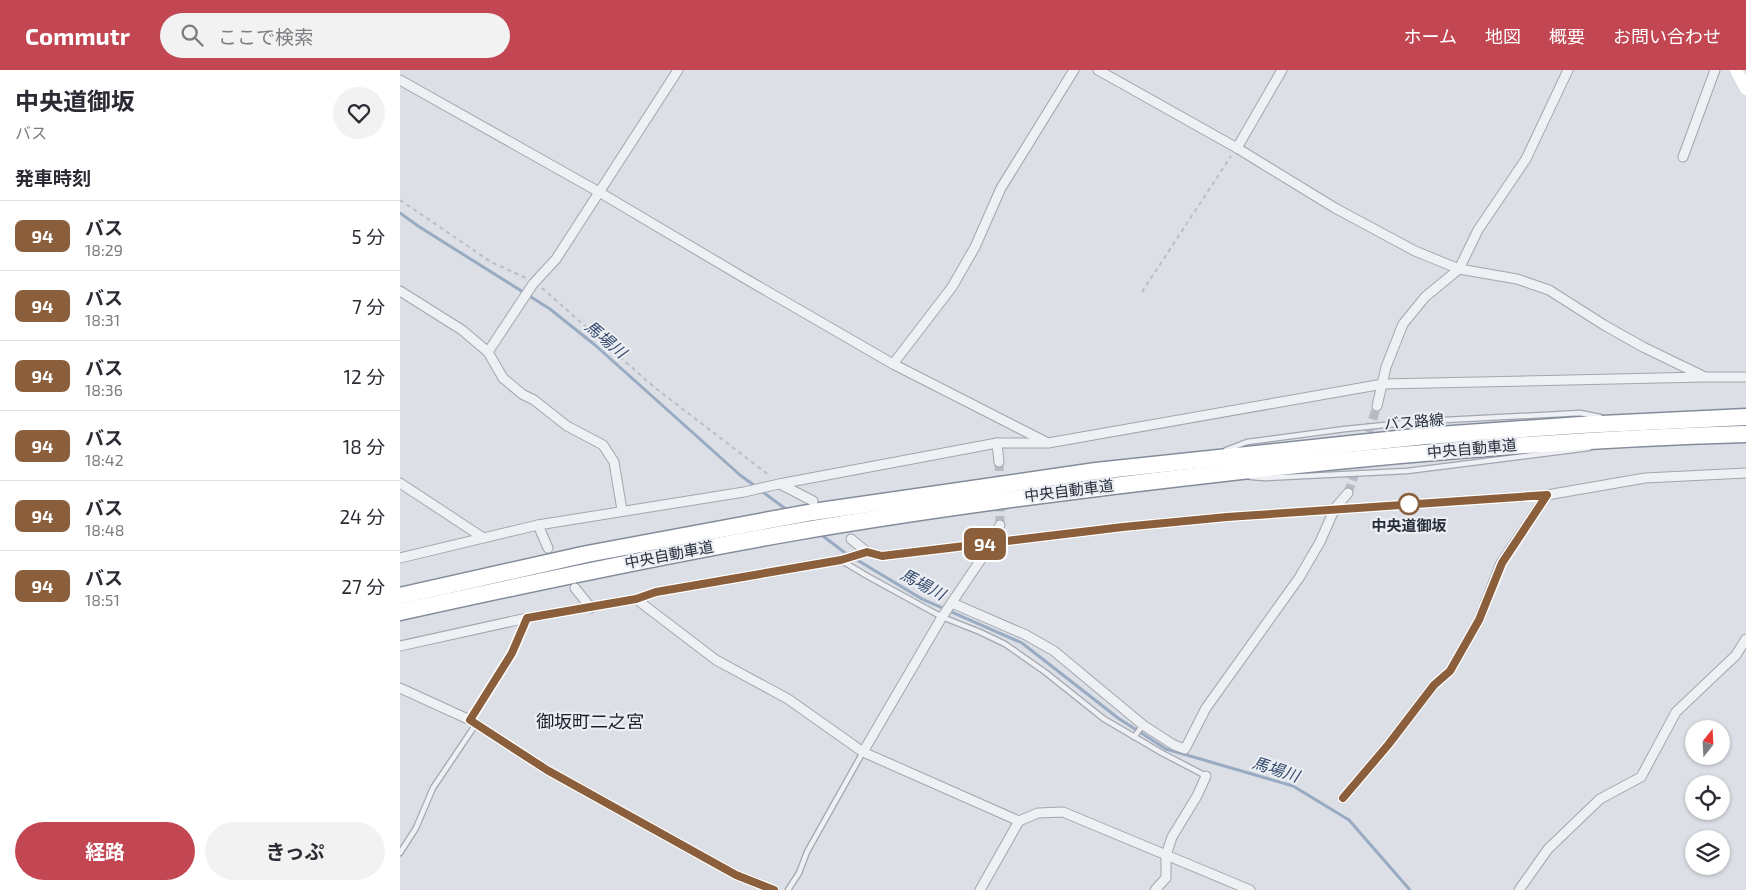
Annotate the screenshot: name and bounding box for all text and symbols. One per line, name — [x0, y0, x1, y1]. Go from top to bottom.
search box — [160, 13, 510, 58]
text: Commutr — [25, 21, 130, 50]
icon: search — [178, 21, 206, 49]
text: ここで検索 — [218, 25, 313, 48]
text: ホーム — [1404, 25, 1457, 47]
text: 地図 — [1485, 25, 1521, 47]
text: 概要 — [1549, 25, 1585, 47]
text: お問い合わせ — [1613, 25, 1721, 47]
text: 中央道御坂 — [15, 86, 135, 115]
button: heart — [333, 87, 385, 139]
text: バス — [15, 123, 47, 142]
text: 発車時刻 — [15, 166, 91, 189]
text: バス — [85, 216, 123, 239]
text: 94 — [31, 225, 54, 247]
text: 5 分 — [352, 225, 385, 248]
text: 18:29 — [85, 240, 123, 259]
text: バス — [85, 286, 123, 309]
text: 94 — [31, 295, 54, 317]
text: 7 分 — [352, 295, 385, 318]
text: 18:31 — [85, 310, 120, 329]
water label: 馬場川 — [582, 316, 632, 363]
text: バス — [85, 356, 123, 379]
text: 94 — [31, 365, 54, 387]
text: 12 分 — [344, 365, 385, 388]
text: 18:36 — [85, 380, 123, 399]
street label: バス路線 — [1383, 409, 1445, 433]
text: バス — [85, 426, 123, 449]
text: 94 — [31, 435, 54, 457]
text: 18 分 — [343, 435, 385, 458]
street label: 中央自動車道 — [1426, 435, 1518, 461]
text: 18:42 — [85, 450, 124, 469]
street label: 中央自動車道 — [1023, 476, 1115, 504]
marker: 中央道御坂 — [1398, 493, 1420, 515]
text: バス — [85, 496, 123, 519]
text: 94 — [31, 505, 54, 527]
text: 24 分 — [339, 505, 385, 528]
place label: 中央道御坂 — [1371, 516, 1447, 534]
text: 18:48 — [85, 520, 124, 539]
line badge: 94 — [962, 528, 1008, 560]
text: 94 — [974, 533, 996, 555]
street label: 中央自動車道 — [623, 537, 715, 571]
water label: 馬場川 — [898, 564, 951, 604]
text: バス — [85, 566, 123, 589]
text: 94 — [31, 575, 54, 597]
text: 27 分 — [341, 575, 385, 598]
text: 18:51 — [85, 590, 120, 609]
district label: 御坂町二之宮 — [536, 710, 644, 732]
north arrow — [1685, 720, 1730, 765]
map controls — [1685, 720, 1730, 875]
water label: 馬場川 — [1250, 752, 1304, 786]
button: locate — [1685, 775, 1730, 820]
button: 経路 — [15, 822, 195, 880]
button: きっぷ — [205, 822, 385, 880]
button: layers — [1685, 830, 1730, 875]

